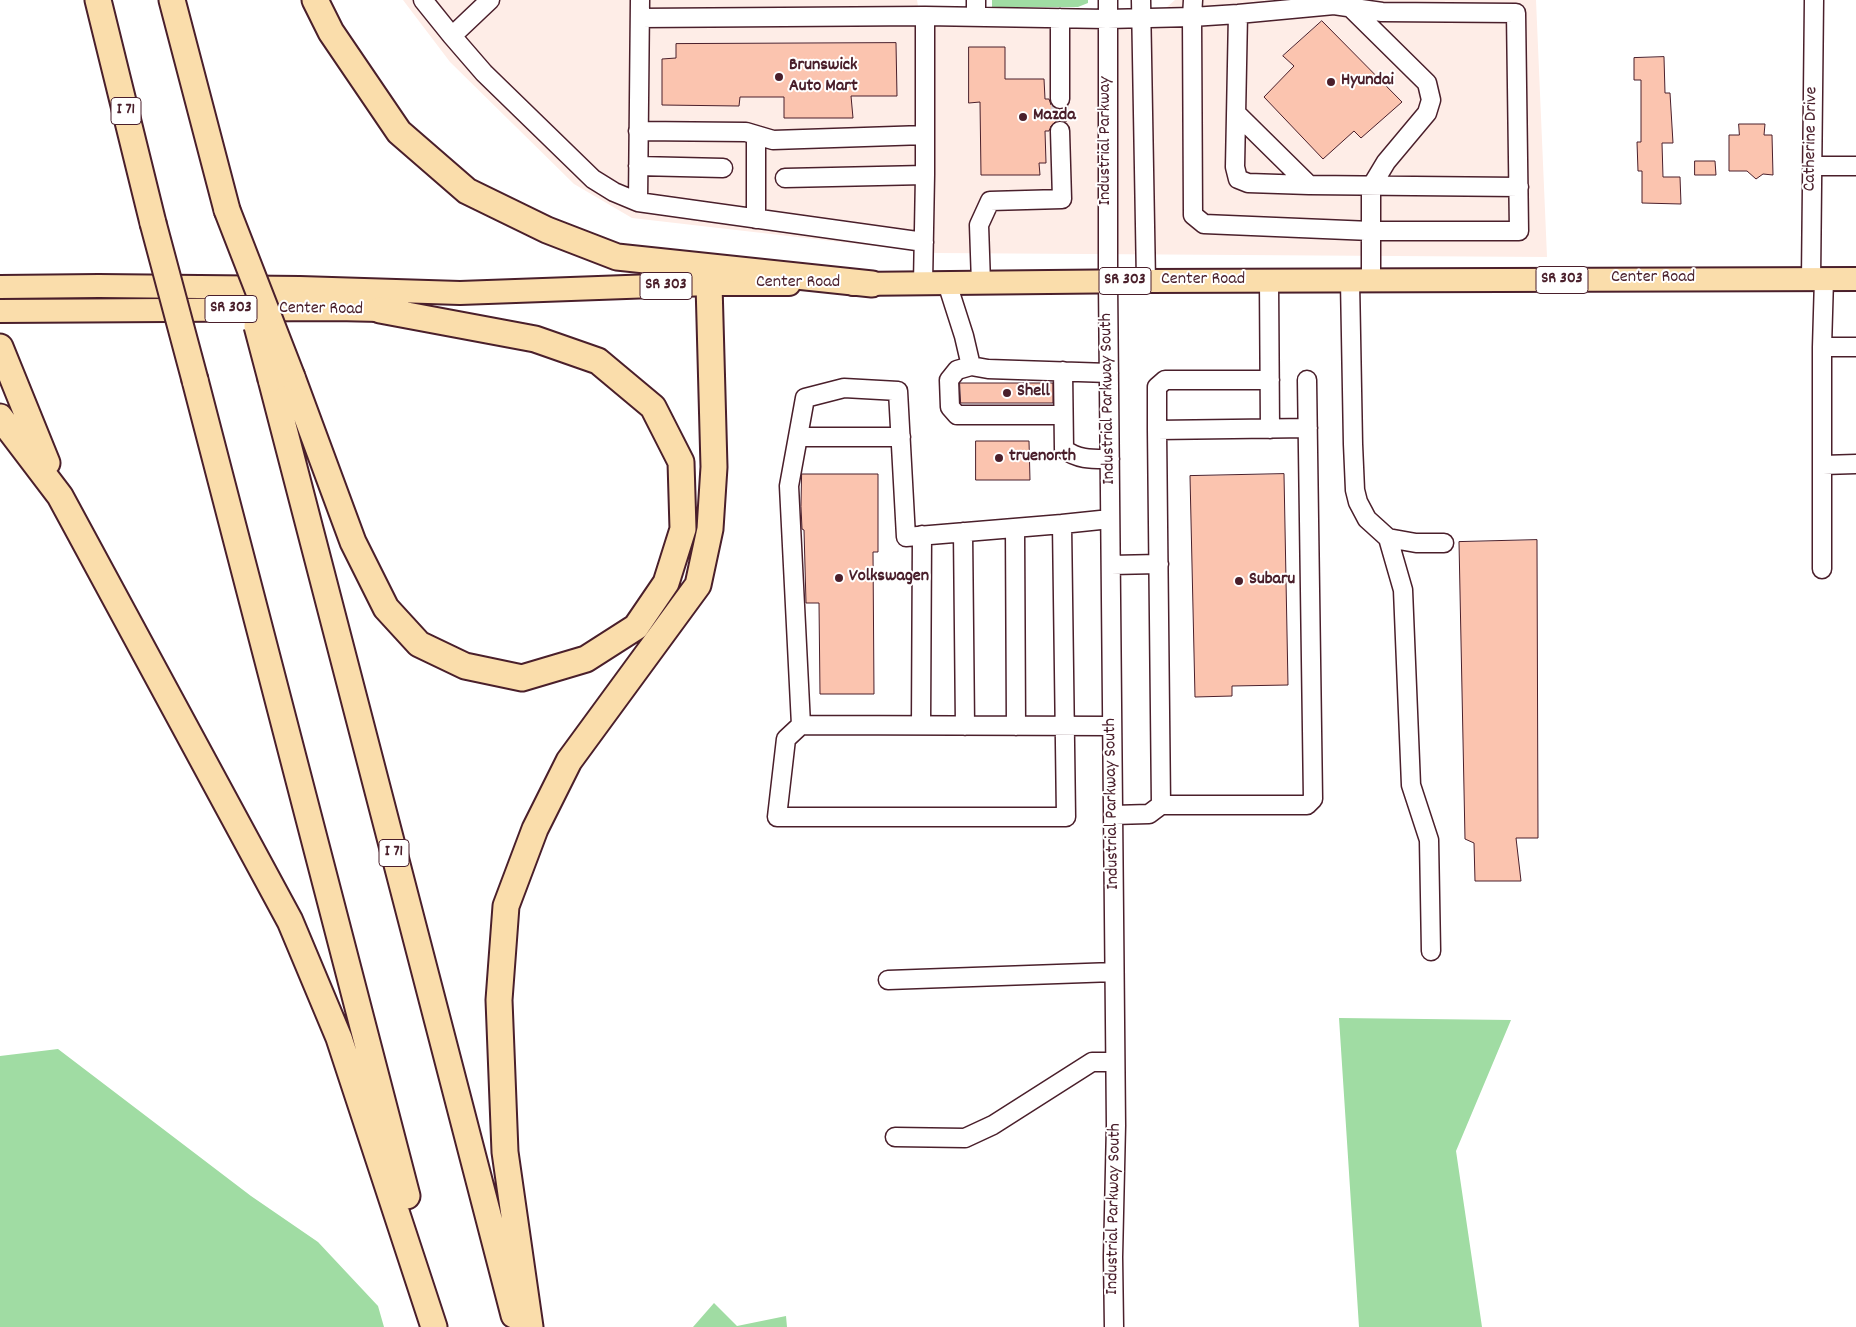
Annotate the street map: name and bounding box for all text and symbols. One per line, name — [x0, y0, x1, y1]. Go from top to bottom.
place label: Brunswick Auto Mart — [789, 56, 858, 98]
marker: Brunswick Auto Mart — [773, 71, 785, 83]
place label: Hyundai — [1341, 71, 1394, 93]
street label: Industrial Parkway — [1096, 76, 1118, 206]
marker: Hyundai — [1325, 76, 1337, 88]
street label: Catherine Drive — [1800, 86, 1824, 192]
road number: I 71 — [111, 98, 141, 124]
place label: Mazda — [1033, 106, 1076, 128]
marker: Mazda — [1017, 111, 1029, 123]
road number: SR 303 — [1536, 266, 1588, 294]
road number: SR 303 — [1099, 268, 1151, 294]
street label: Center Road — [1611, 268, 1695, 290]
street label: Center Road — [1161, 270, 1245, 292]
road number: SR 303 — [640, 272, 692, 300]
street label: Center Road — [756, 273, 840, 295]
road number: SR 303 — [205, 296, 257, 322]
street label: Center Road — [279, 298, 363, 322]
street label: Industrial Parkway South — [1097, 313, 1121, 485]
place label: Shell — [1017, 382, 1050, 404]
marker: Shell — [1001, 387, 1013, 399]
place label: truenorth — [1009, 447, 1076, 469]
marker: truenorth — [993, 452, 1005, 464]
place label: Volkswagen — [849, 567, 929, 589]
place label: Subaru — [1249, 570, 1295, 592]
marker: Volkswagen — [833, 572, 845, 584]
marker: Subaru — [1233, 575, 1245, 587]
street label: Industrial Parkway South — [1101, 718, 1125, 890]
road number: I 71 — [379, 840, 409, 866]
street label: Industrial Parkway South — [1103, 1123, 1127, 1295]

